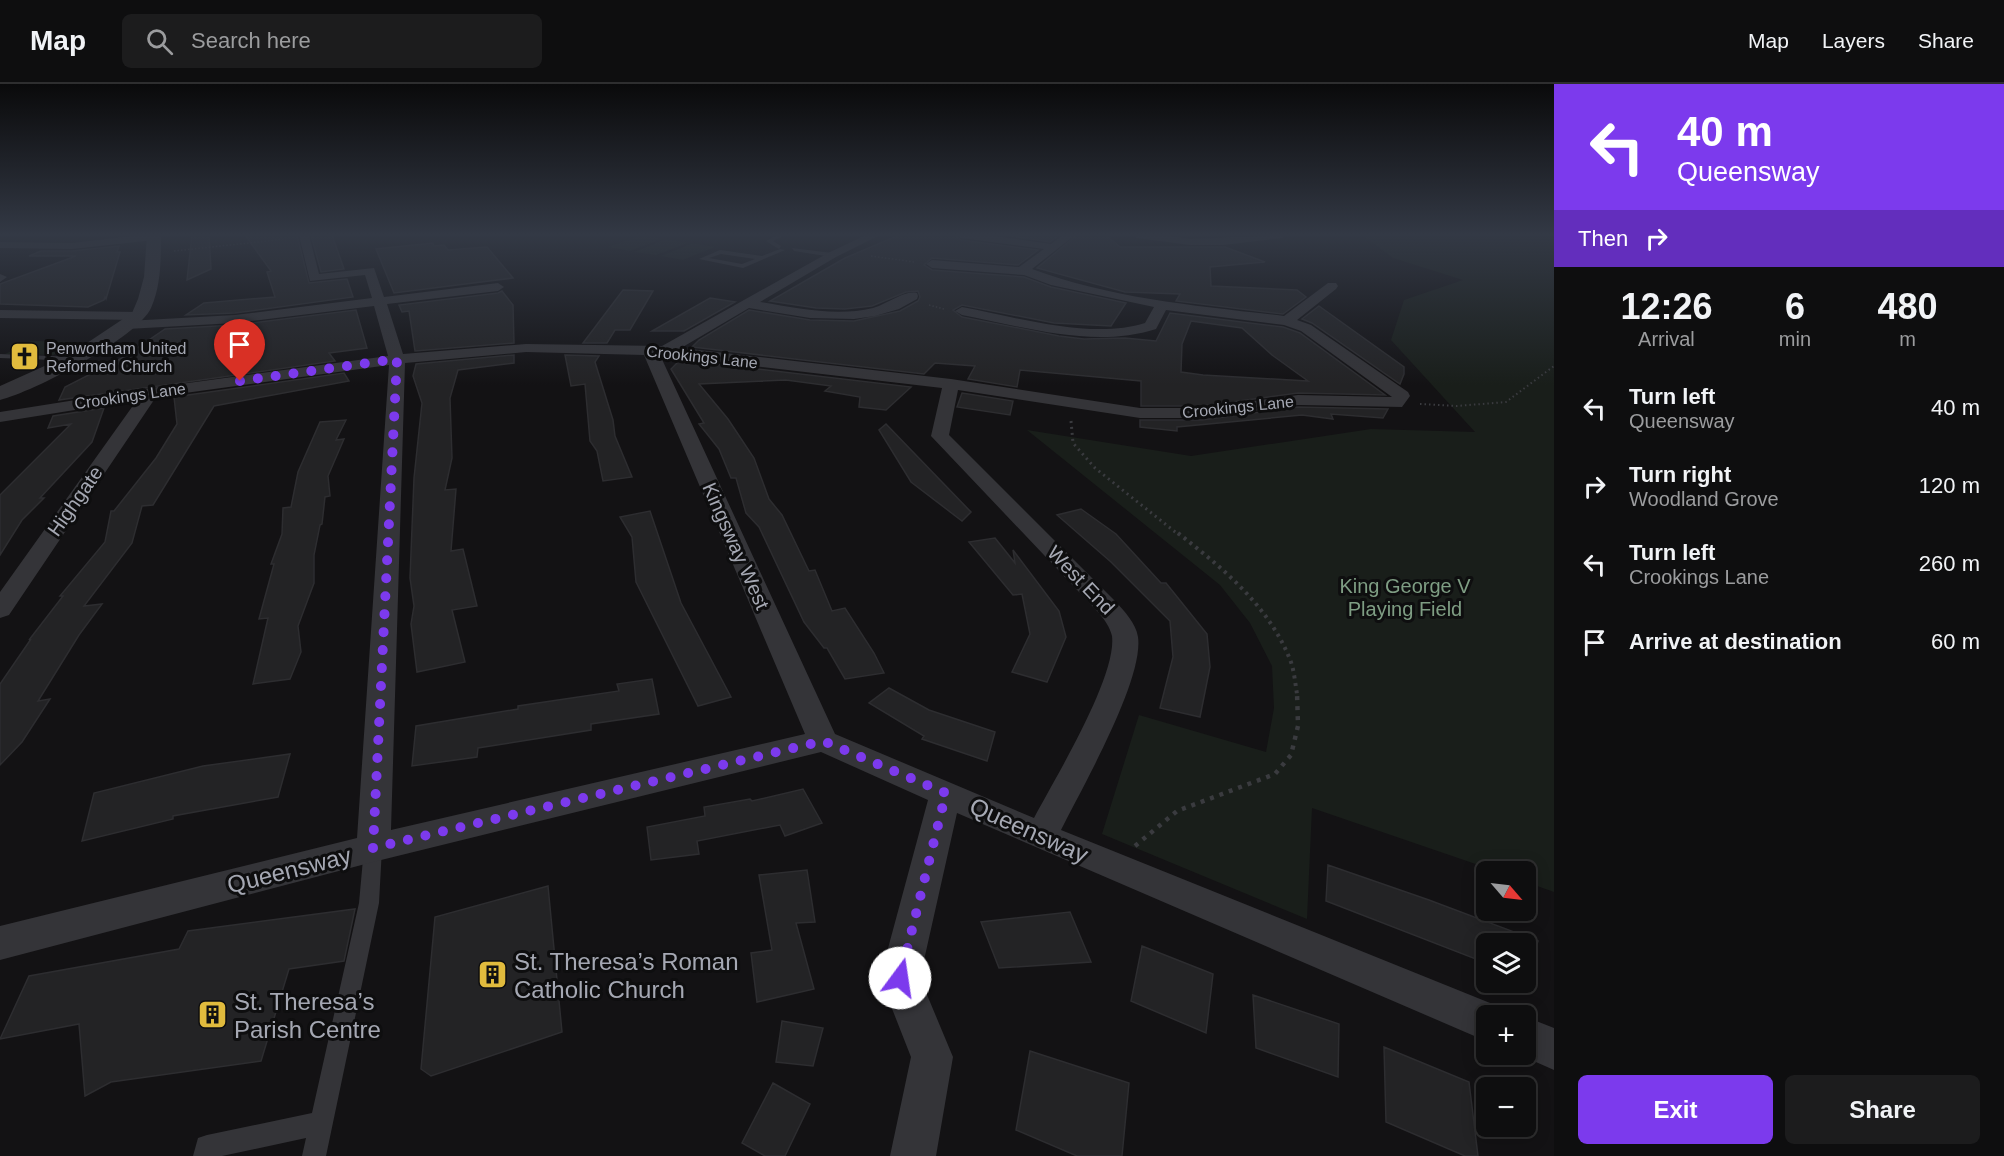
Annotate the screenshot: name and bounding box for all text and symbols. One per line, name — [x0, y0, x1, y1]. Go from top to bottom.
search box — [122, 14, 542, 68]
text: Map — [30, 25, 86, 56]
icon: search — [143, 25, 176, 58]
text: Search here — [191, 28, 311, 53]
text: Map — [1748, 29, 1789, 52]
text: Layers — [1822, 29, 1885, 52]
text: Share — [1918, 29, 1974, 52]
icon: left — [1578, 108, 1656, 186]
text: 40 m — [1677, 108, 1773, 155]
text: Queensway — [1677, 157, 1820, 187]
icon: right — [1640, 222, 1673, 255]
text: Then — [1578, 226, 1628, 251]
text: 12:26 — [1620, 286, 1712, 327]
text: 6 — [1785, 286, 1805, 327]
text: 480 — [1877, 286, 1938, 327]
pin — [214, 319, 265, 381]
icon: arrive — [223, 328, 256, 361]
text: Arrival — [1638, 328, 1695, 350]
text: min — [1779, 328, 1811, 350]
text: m — [1899, 328, 1916, 350]
place label: Penwortham United Reformed Church — [46, 340, 187, 375]
church icon: Penwortham United Reformed Church — [9, 341, 41, 373]
street label: Crookings Lane — [645, 343, 759, 371]
street label: Crookings Lane — [73, 380, 187, 412]
text: Turn left — [1629, 384, 1715, 409]
icon: left — [1578, 392, 1611, 425]
street label: Crookings Lane — [1181, 393, 1295, 421]
text: 40 m — [1931, 395, 1980, 420]
text: Queensway — [1629, 410, 1735, 432]
street label: Highgate — [43, 462, 107, 540]
text: Turn right — [1629, 462, 1731, 487]
icon: right — [1578, 470, 1611, 503]
text: 120 m — [1919, 473, 1980, 498]
street label: Kingsway West — [698, 479, 774, 613]
text: Woodland Grove — [1629, 488, 1779, 510]
text: Turn left — [1629, 540, 1715, 565]
street label: West End — [1043, 541, 1119, 619]
icon: left — [1578, 548, 1611, 581]
text: 260 m — [1919, 551, 1980, 576]
text: Crookings Lane — [1629, 566, 1769, 588]
park label: King George V Playing Field — [1339, 575, 1471, 620]
icon: arrive — [1578, 626, 1611, 659]
text: Arrive at destination — [1629, 629, 1842, 654]
text: 60 m — [1931, 629, 1980, 654]
street label: Queensway — [966, 792, 1092, 868]
street label: Queensway — [224, 842, 354, 898]
north arrow — [1476, 861, 1536, 921]
map controls — [1476, 861, 1536, 1137]
button: layers — [1476, 933, 1536, 993]
position arrow — [868, 946, 932, 1010]
place label: St. Theresa’s Roman Catholic Church — [514, 948, 739, 1003]
building icon: St. Theresa’s Roman Catholic Church — [477, 959, 509, 991]
place label: St. Theresa’s Parish Centre — [234, 988, 381, 1043]
building icon: St. Theresa’s Parish Centre — [197, 999, 229, 1031]
button: + — [1476, 1005, 1536, 1065]
button: Exit — [1578, 1075, 1773, 1144]
button: Share — [1785, 1075, 1980, 1144]
button: − — [1476, 1077, 1536, 1137]

